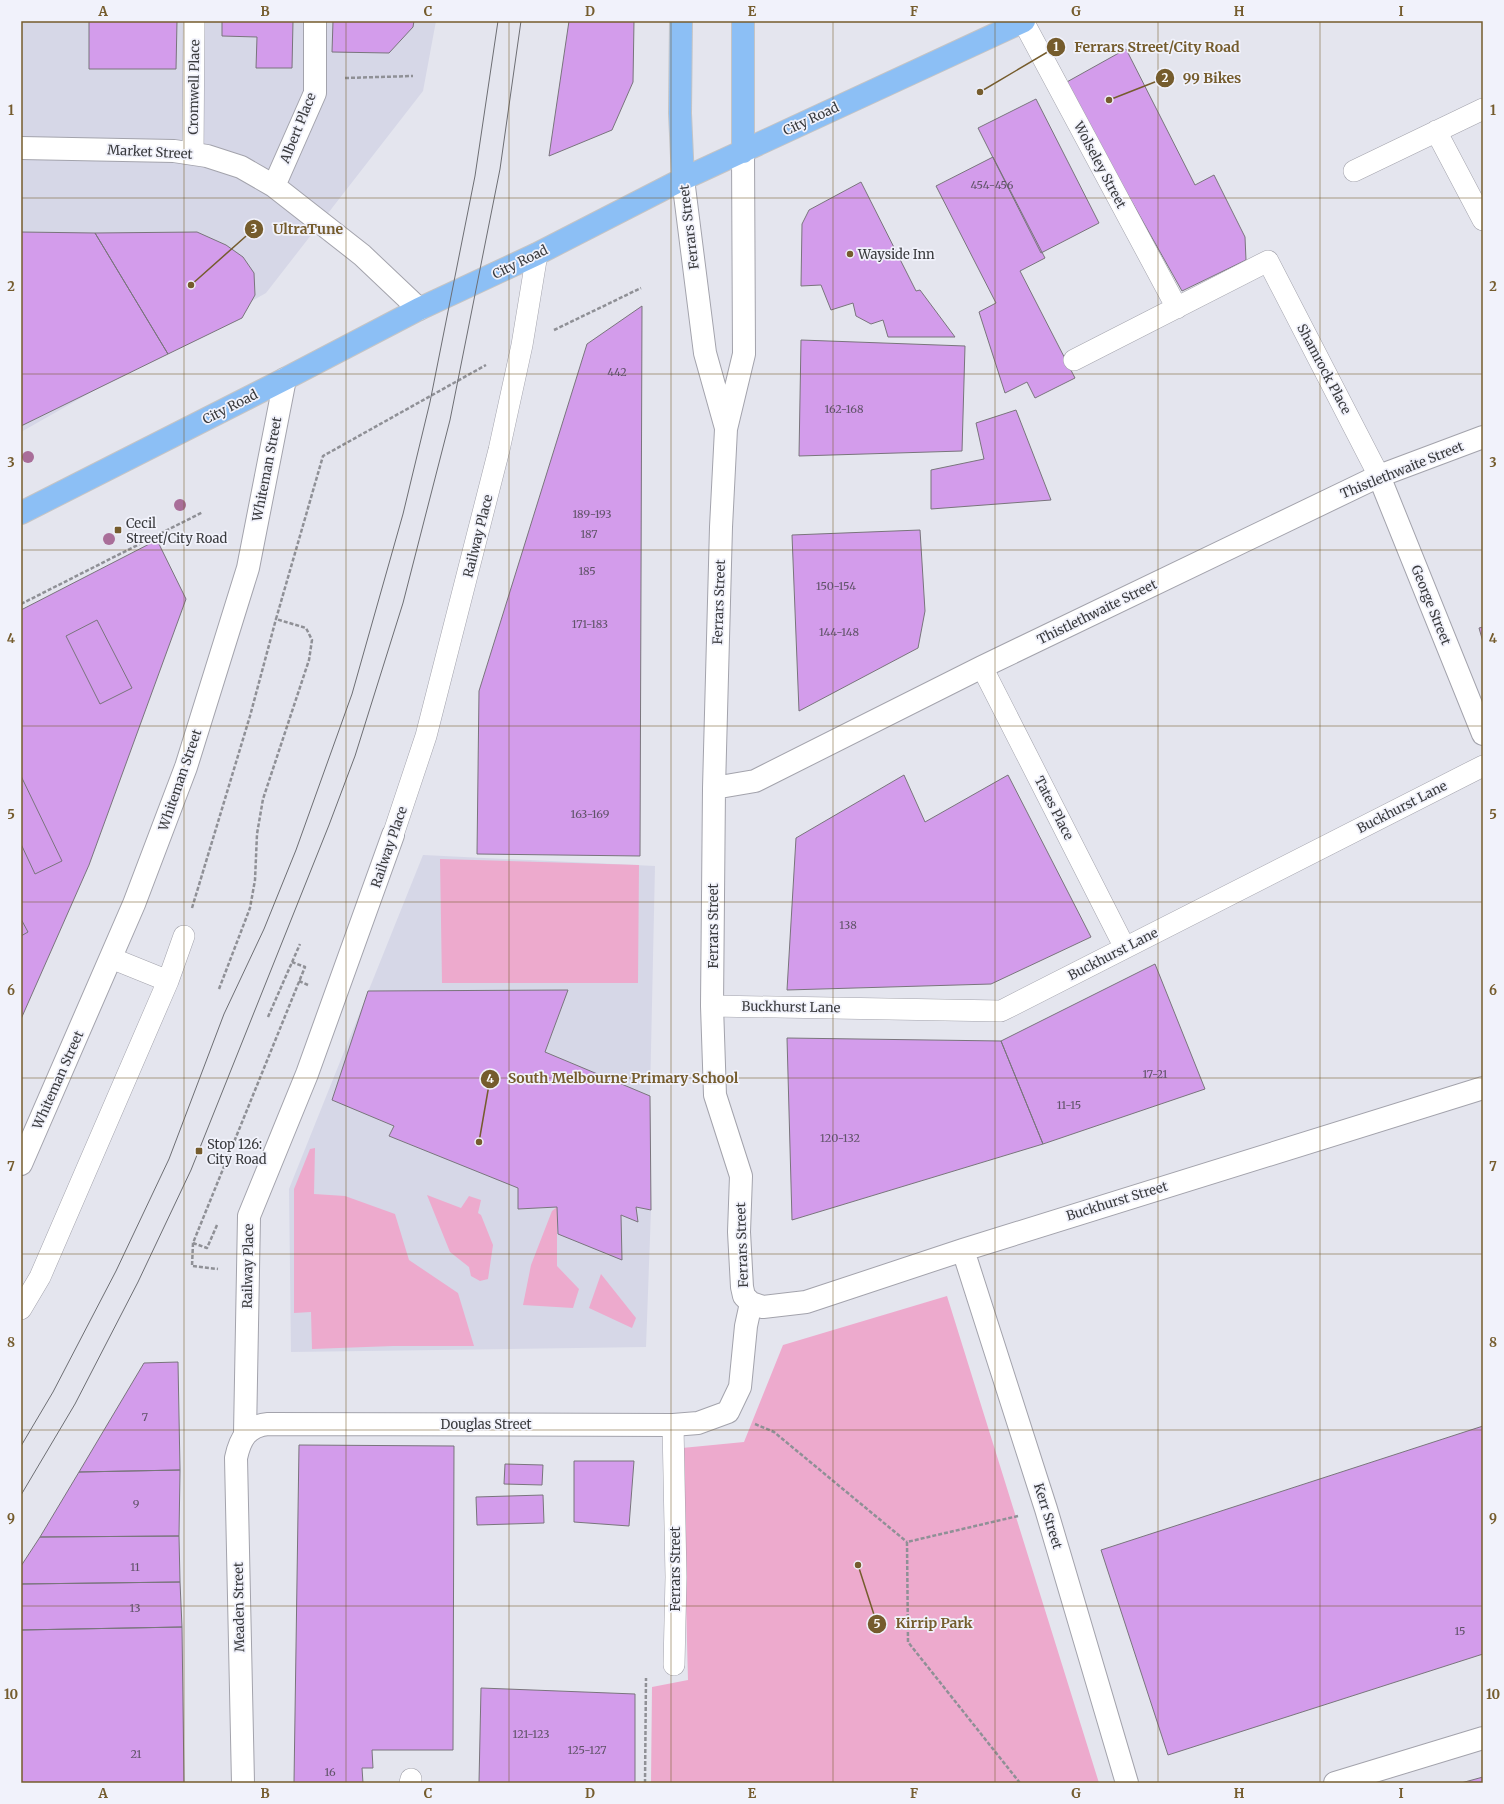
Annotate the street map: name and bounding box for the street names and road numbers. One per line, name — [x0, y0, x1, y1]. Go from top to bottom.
street label: Cromwell Place — [185, 39, 203, 135]
street label: Albert Place — [276, 90, 320, 167]
street label: City Road — [780, 99, 842, 139]
street label: Wolseley Street — [1070, 118, 1130, 211]
street label: Market Street — [107, 141, 193, 163]
street label: Ferrars Street — [675, 184, 703, 270]
street label: City Road — [489, 241, 551, 283]
street label: Shamrock Place — [1293, 321, 1355, 417]
street label: City Road — [200, 386, 261, 428]
street label: Whiteman Street — [248, 415, 285, 524]
street label: Thistlethwaite Street — [1338, 438, 1466, 502]
street label: Railway Place — [459, 493, 497, 579]
street label: Ferrars Street — [709, 559, 729, 645]
street label: George Street — [1407, 563, 1455, 647]
street label: Thistlethwaite Street — [1034, 576, 1160, 648]
street label: Whiteman Street — [154, 727, 205, 834]
street label: Tates Place — [1031, 773, 1077, 843]
street label: Buckhurst Lane — [1354, 777, 1450, 837]
street label: Railway Place — [367, 804, 411, 890]
street label: Ferrars Street — [705, 883, 722, 969]
street label: Buckhurst Lane — [1065, 924, 1161, 984]
street label: Buckhurst Lane — [741, 998, 841, 1016]
street label: Whiteman Street — [28, 1028, 87, 1133]
street label: Buckhurst Street — [1064, 1178, 1170, 1224]
street label: Ferrars Street — [732, 1202, 752, 1288]
street label: Railway Place — [239, 1223, 257, 1309]
street label: Douglas Street — [440, 1416, 532, 1433]
street label: Kerr Street — [1030, 1481, 1066, 1551]
street label: Ferrars Street — [667, 1526, 684, 1612]
street label: Meaden Street — [230, 1562, 248, 1652]

